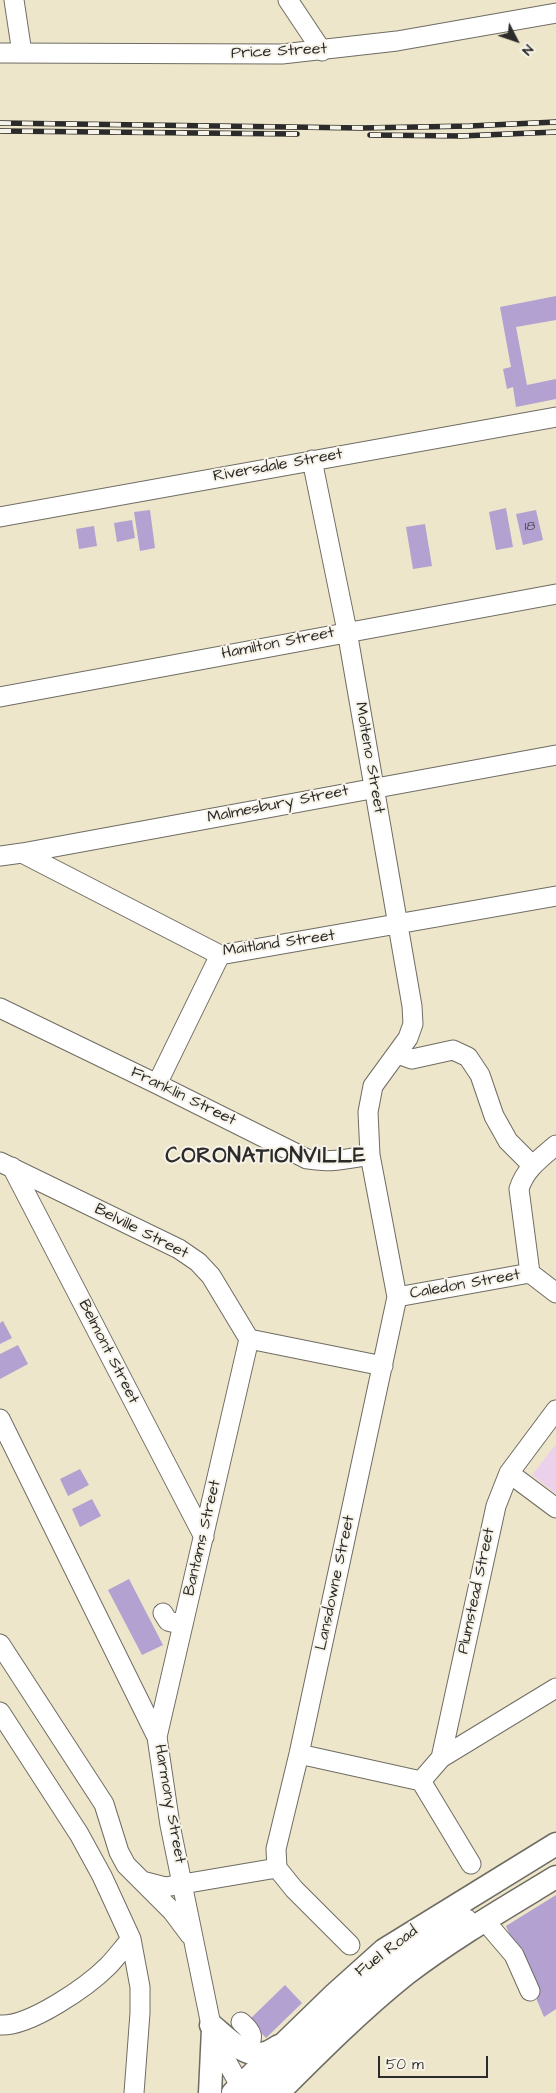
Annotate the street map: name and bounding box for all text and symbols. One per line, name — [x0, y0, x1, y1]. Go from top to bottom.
north arrow — [491, 15, 541, 65]
street label: Price Street — [231, 40, 327, 64]
text: N — [517, 40, 538, 60]
street label: Riversdale Street — [212, 445, 344, 487]
house number: 18 — [525, 519, 535, 535]
street label: Hamilton Street — [220, 624, 336, 664]
street label: Molteno Street — [350, 701, 388, 815]
street label: Malmesbury Street — [206, 782, 350, 828]
street label: Maitland Street — [222, 927, 336, 961]
street label: Franklin Street — [127, 1063, 239, 1131]
district label: CORONATIONVILLE — [164, 1145, 368, 1171]
street label: Belville Street — [91, 1200, 191, 1264]
street label: Caledon Street — [408, 1266, 522, 1304]
street label: Belmont Street — [74, 1297, 142, 1407]
street label: Bantams Street — [180, 1478, 226, 1598]
street label: Lansdowne Street — [312, 1514, 360, 1652]
street label: Plumstead Street — [454, 1526, 500, 1656]
street label: Harmony Street — [149, 1743, 189, 1865]
street label: Fuel Road — [352, 1922, 422, 1982]
scale bar — [381, 2046, 491, 2078]
text: 50 m — [386, 2054, 424, 2075]

